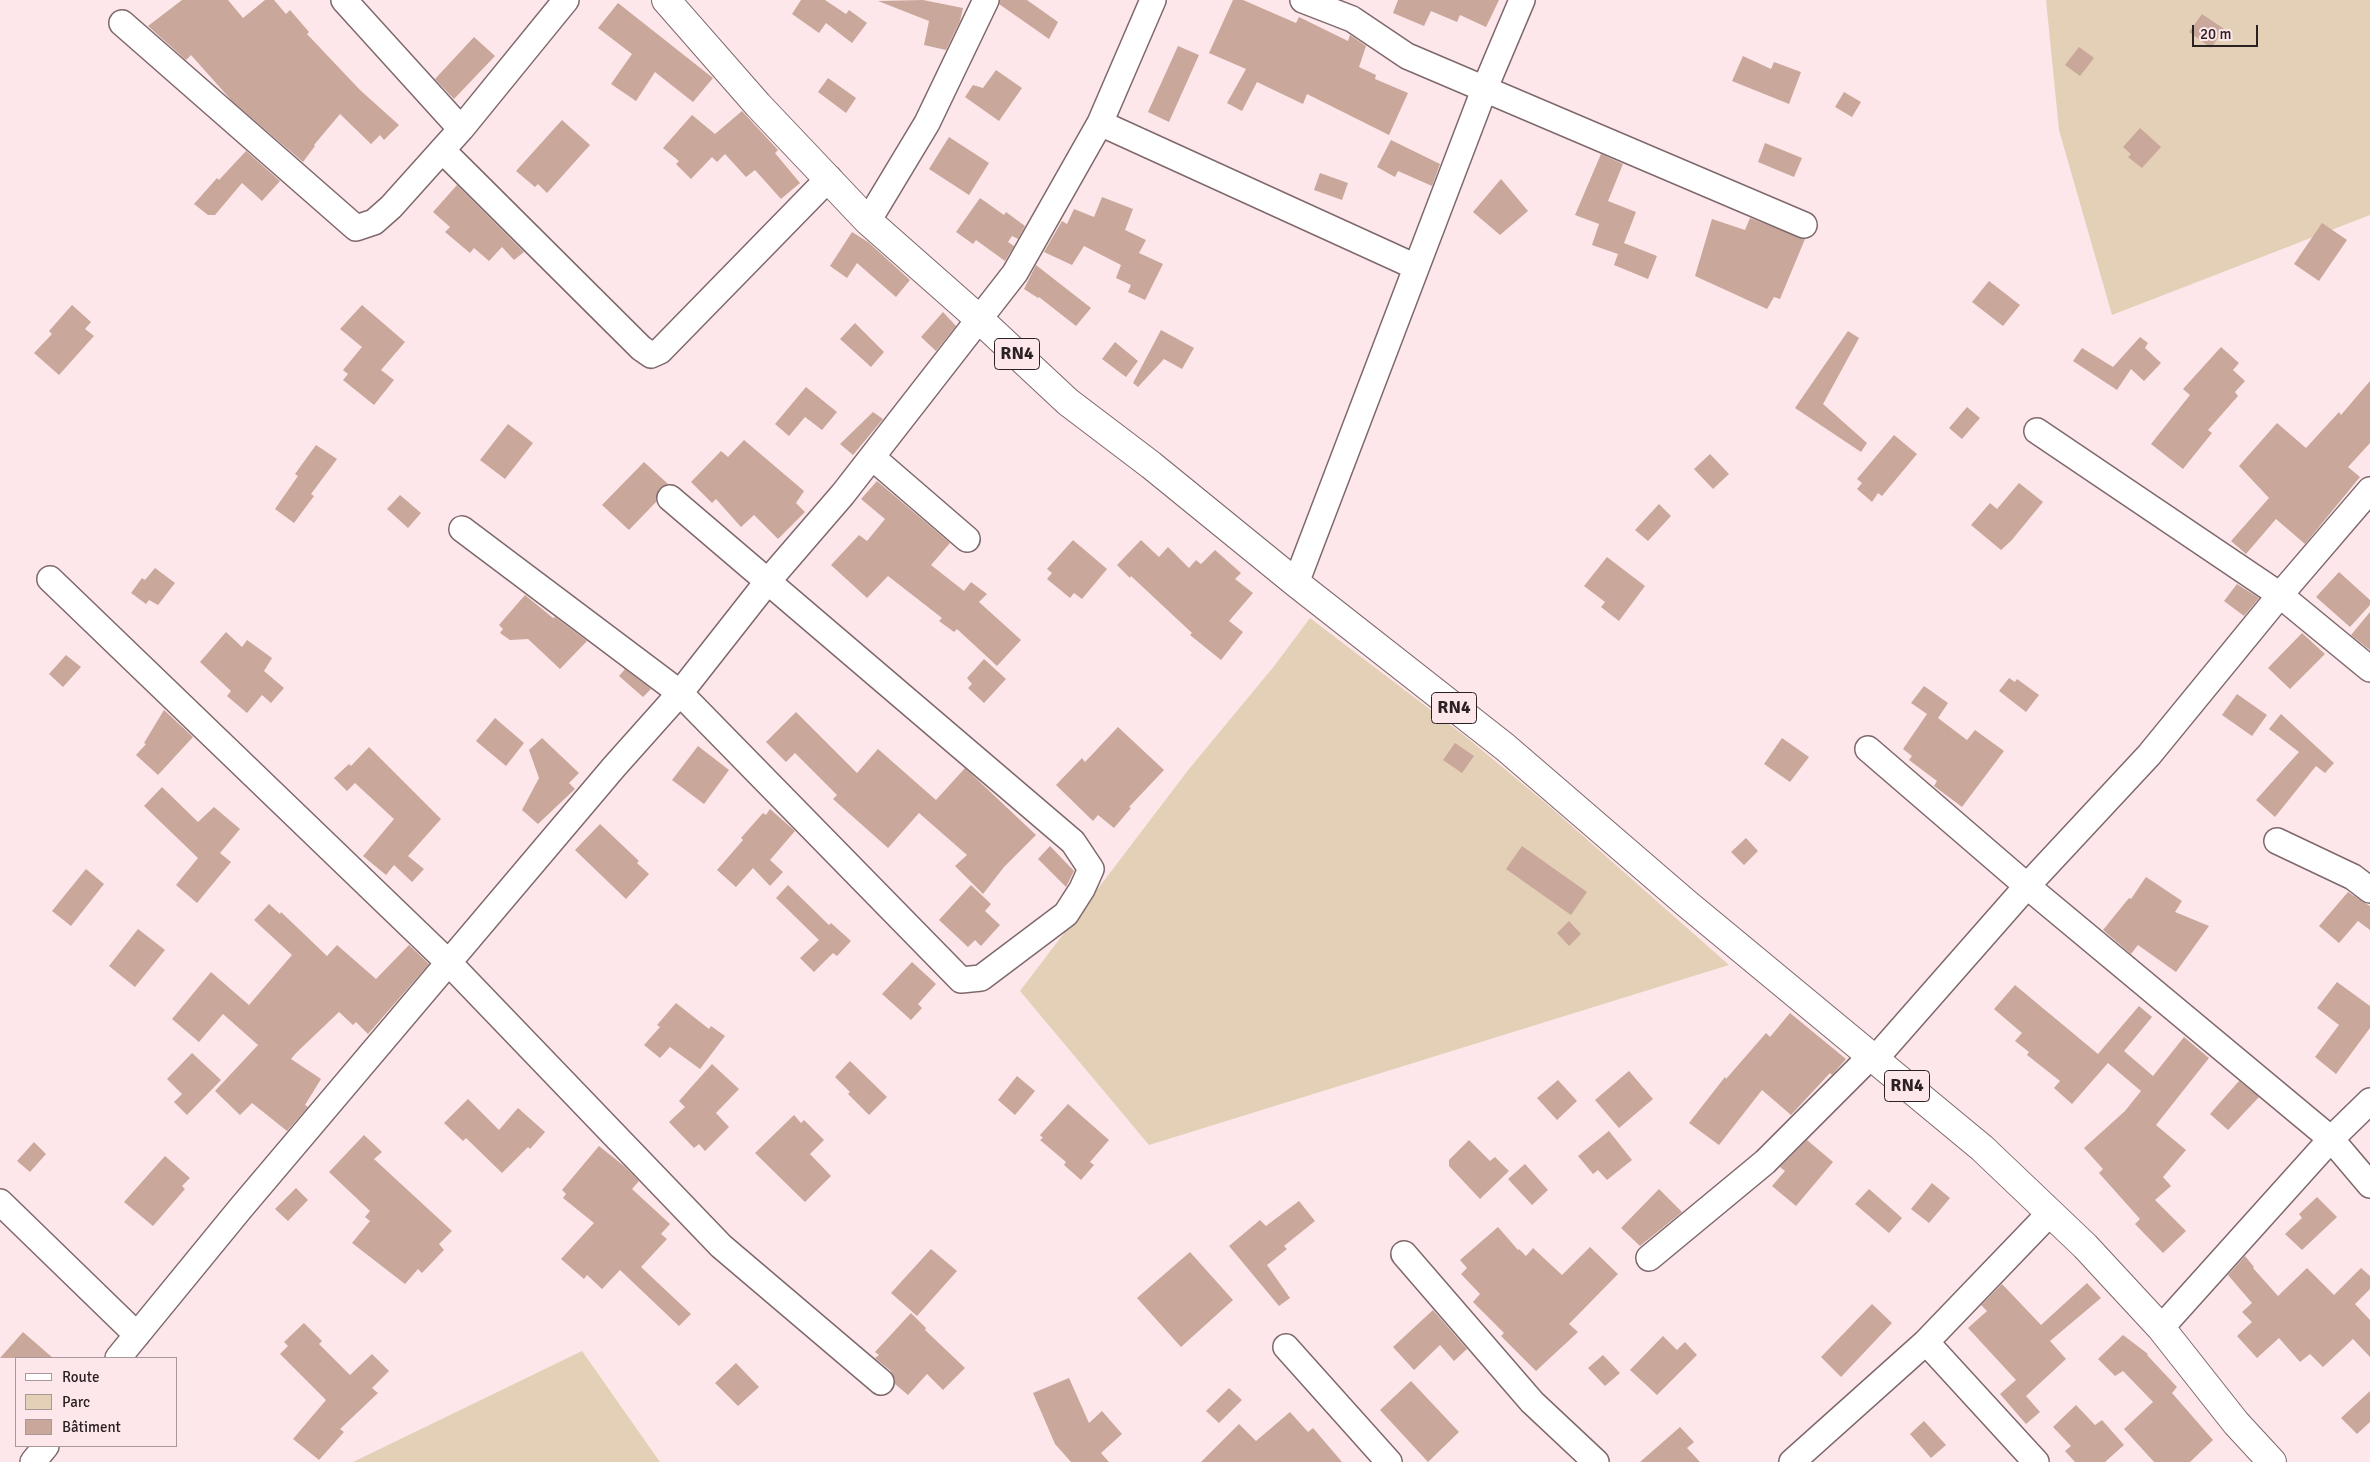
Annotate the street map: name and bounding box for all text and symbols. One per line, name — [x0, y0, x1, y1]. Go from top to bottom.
scale bar — [2195, 15, 2261, 47]
text: 20 m — [2200, 25, 2231, 43]
road number: RN4 — [994, 338, 1040, 369]
road number: RN4 — [1432, 692, 1476, 724]
road number: RN4 — [1884, 1070, 1930, 1102]
legend — [15, 1357, 178, 1447]
text: Route — [62, 1368, 99, 1386]
text: Parc — [62, 1393, 90, 1411]
text: Bâtiment — [62, 1418, 121, 1436]

